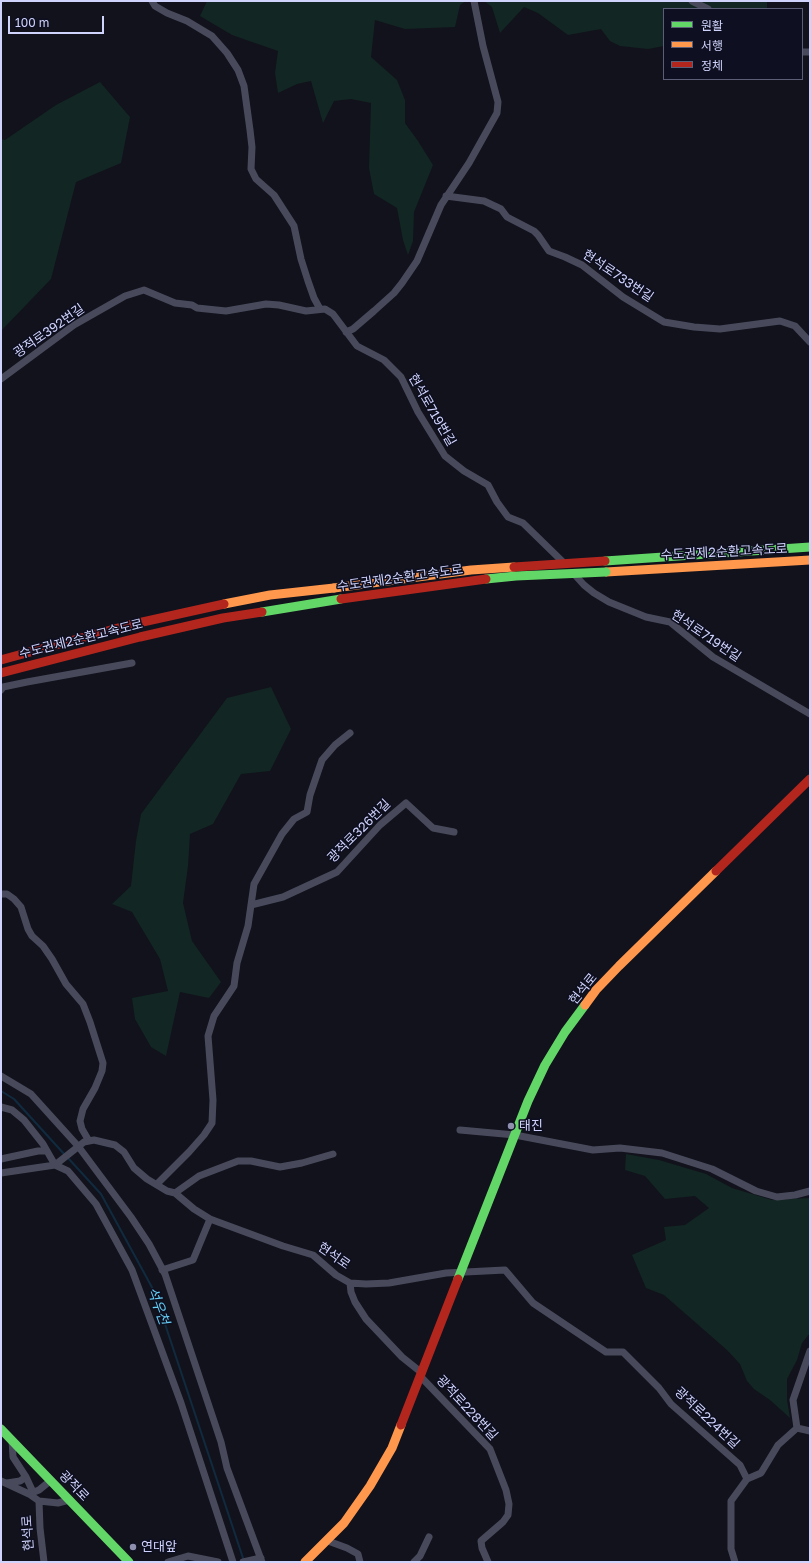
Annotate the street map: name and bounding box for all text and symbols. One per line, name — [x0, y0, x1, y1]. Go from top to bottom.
scale bar — [10, 8, 106, 34]
legend — [663, 8, 803, 80]
text: 100 m — [15, 15, 49, 30]
text: 원활 — [701, 18, 723, 33]
text: 서행 — [701, 38, 723, 53]
text: 정체 — [701, 58, 723, 73]
street label: 현석로733번길 — [580, 247, 656, 305]
street label: 광적로392번길 — [11, 301, 87, 361]
street label: 현석로719번길 — [405, 371, 459, 449]
street label: 수도권제2순환고속도로 — [660, 541, 788, 563]
street label: 수도권제2순환고속도로 — [336, 561, 464, 595]
street label: 현석로719번길 — [668, 607, 744, 665]
street label: 수도권제2순환고속도로 — [17, 616, 145, 662]
street label: 광적로326번길 — [324, 796, 394, 866]
street label: 현석로 — [566, 970, 600, 1008]
place label: 태진 — [519, 1118, 543, 1134]
marker: 태진 — [506, 1121, 516, 1131]
street label: 현석로 — [315, 1239, 353, 1273]
water label: 석우천 — [143, 1285, 173, 1327]
street label: 광적로228번길 — [433, 1372, 501, 1444]
street label: 광적로224번길 — [671, 1384, 743, 1452]
street label: 광적로 — [56, 1468, 92, 1504]
street label: 현석로 — [19, 1515, 37, 1551]
place label: 연대앞 — [141, 1539, 177, 1555]
marker: 연대앞 — [128, 1542, 138, 1552]

